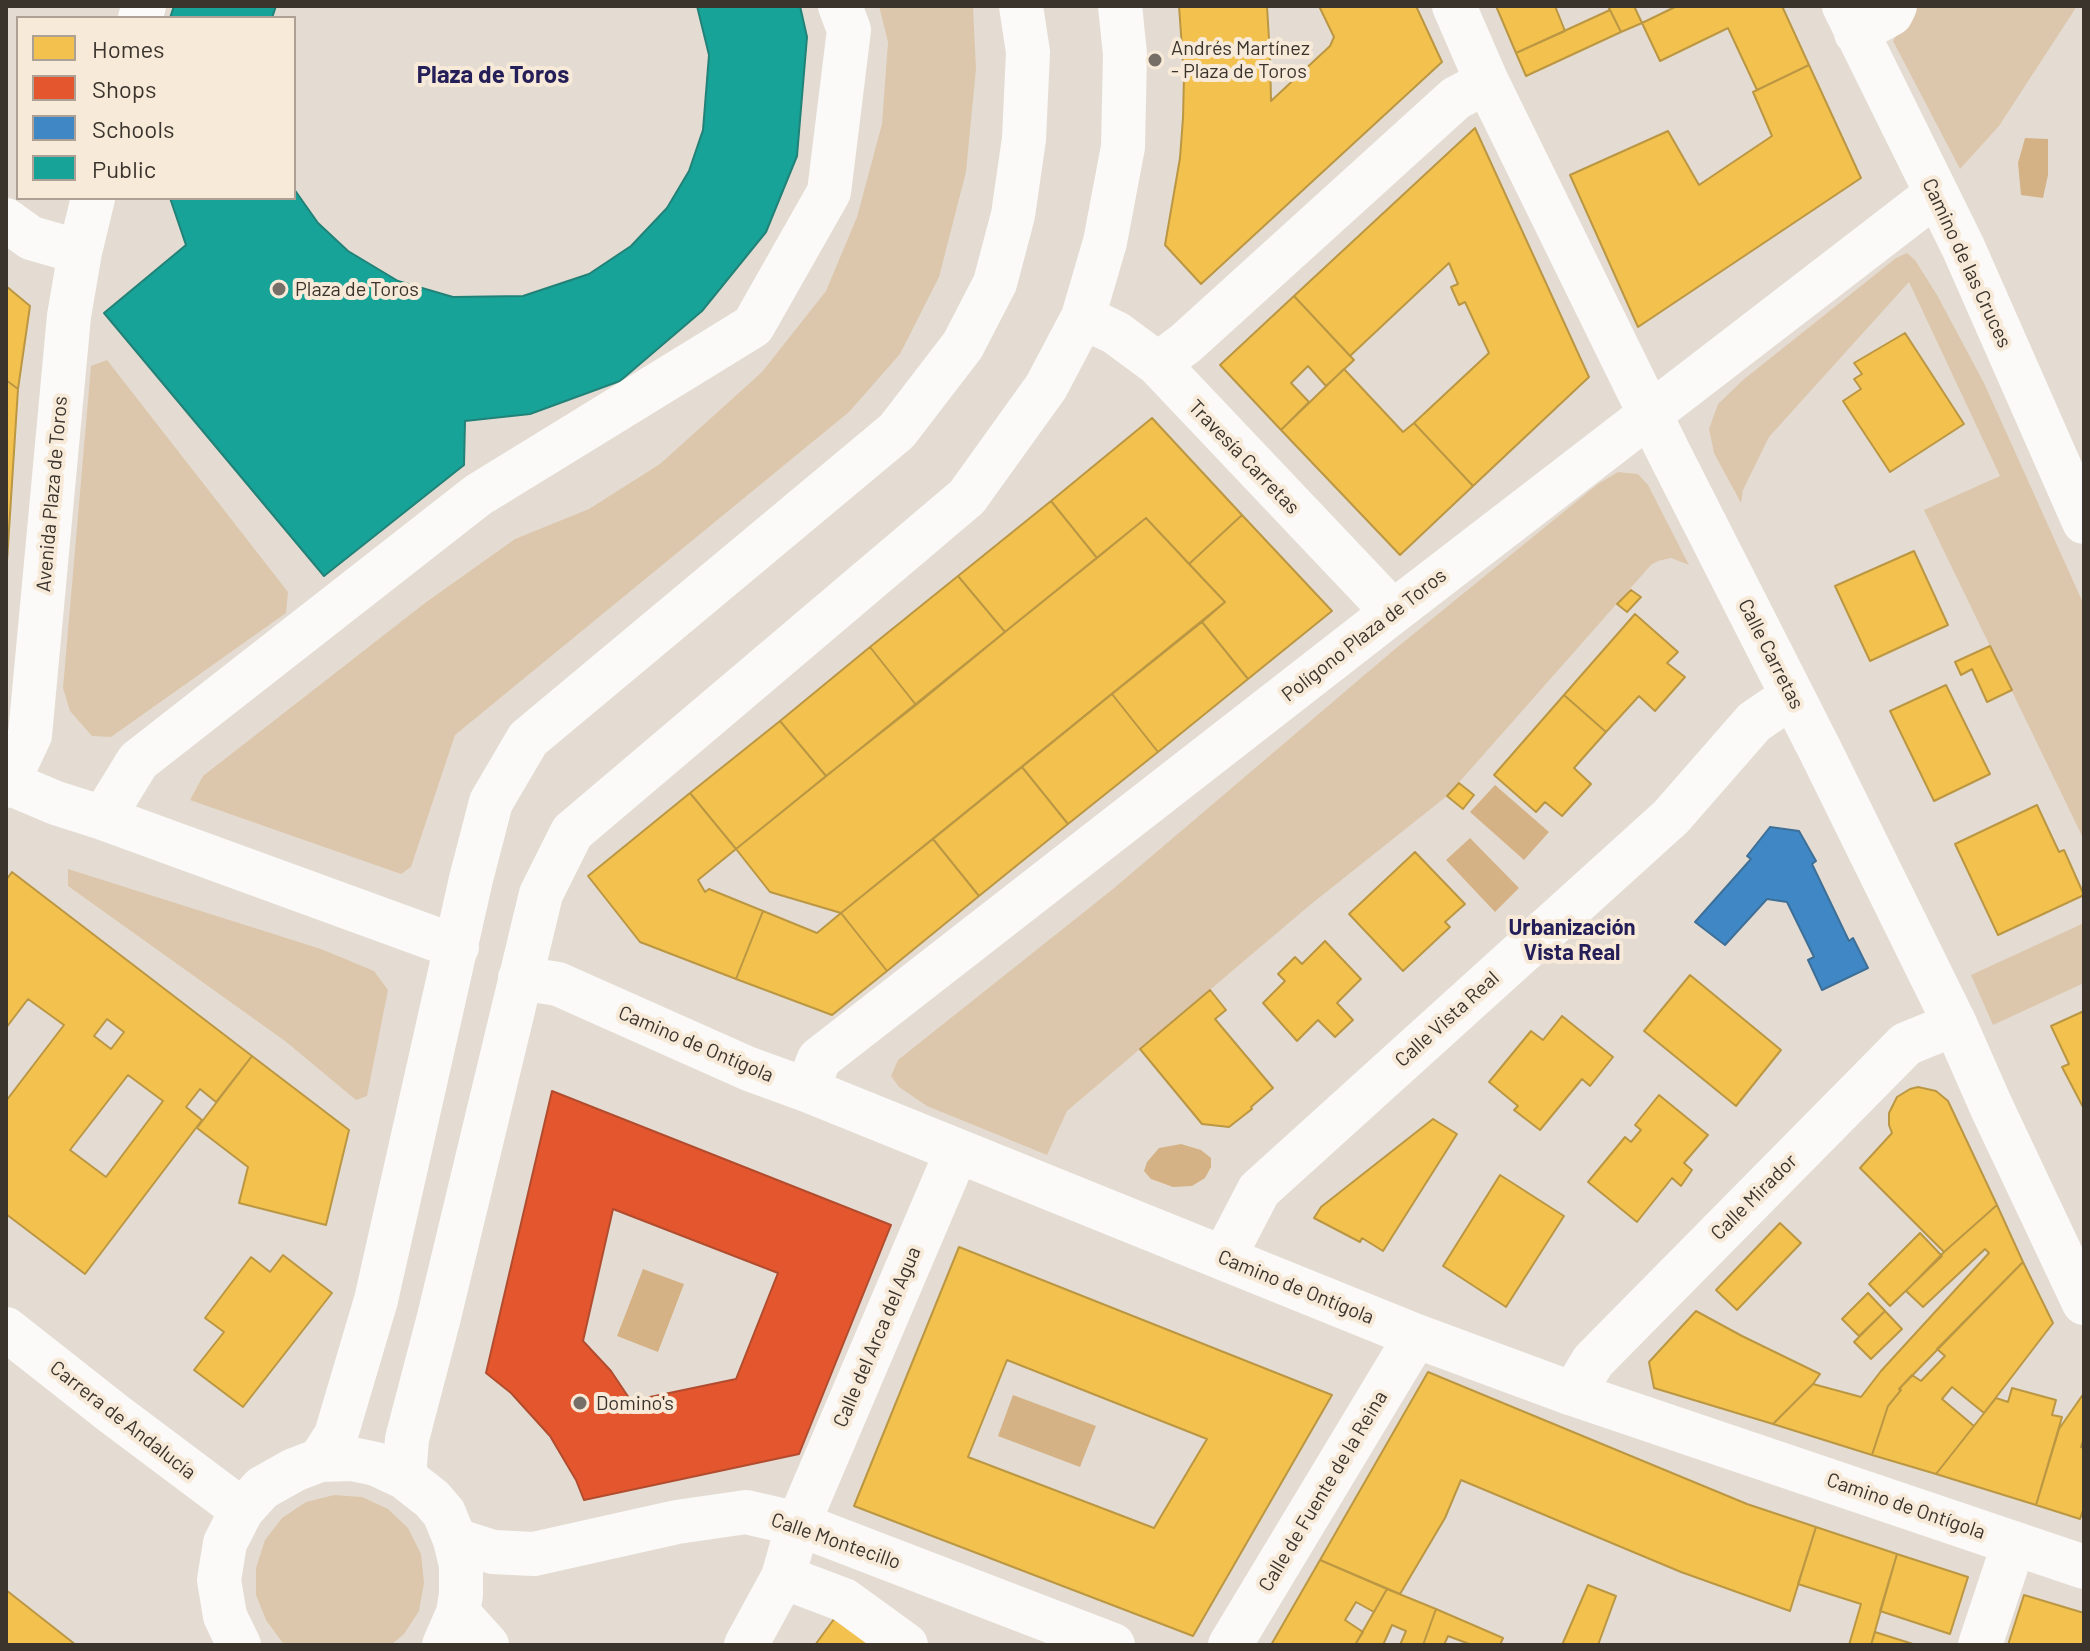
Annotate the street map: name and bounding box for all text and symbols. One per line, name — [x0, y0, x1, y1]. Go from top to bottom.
legend — [16, 16, 296, 200]
text: Homes — [92, 34, 165, 63]
place label: Andrés Martínez - Plaza de Toros — [1171, 36, 1310, 83]
marker: Andrés Martínez - Plaza de Toros — [1146, 51, 1164, 69]
district label: Plaza de Toros — [417, 61, 569, 89]
text: Shops — [92, 74, 157, 103]
text: Schools — [92, 114, 175, 143]
text: Public — [92, 154, 156, 183]
street label: Camino de las Cruces — [1917, 175, 2017, 351]
place label: Plaza de Toros — [295, 277, 419, 301]
marker: Plaza de Toros — [270, 280, 288, 298]
street label: Avenida Plaza de Toros — [31, 395, 73, 593]
street label: Travesía Carretas — [1183, 395, 1305, 519]
street label: Polígono Plaza de Toros — [1277, 563, 1451, 707]
street label: Calle Carretas — [1733, 595, 1809, 713]
district label: Urbanización Vista Real — [1508, 915, 1636, 966]
street label: Calle Vista Real — [1390, 966, 1504, 1072]
street label: Camino de Ontígola — [615, 1000, 777, 1088]
street label: Calle Mirador — [1706, 1149, 1802, 1245]
street label: Calle del Arca del Agua — [828, 1243, 926, 1431]
street label: Camino de Ontígola — [1214, 1245, 1378, 1329]
street label: Carrera de Andalucía — [45, 1356, 201, 1484]
street label: Calle de Fuente de la Reina — [1254, 1386, 1392, 1596]
place label: Domino's — [596, 1391, 674, 1415]
marker: Domino's — [571, 1394, 589, 1412]
street label: Camino de Ontígola — [1824, 1468, 1988, 1544]
street label: Calle Montecillo — [768, 1508, 904, 1574]

